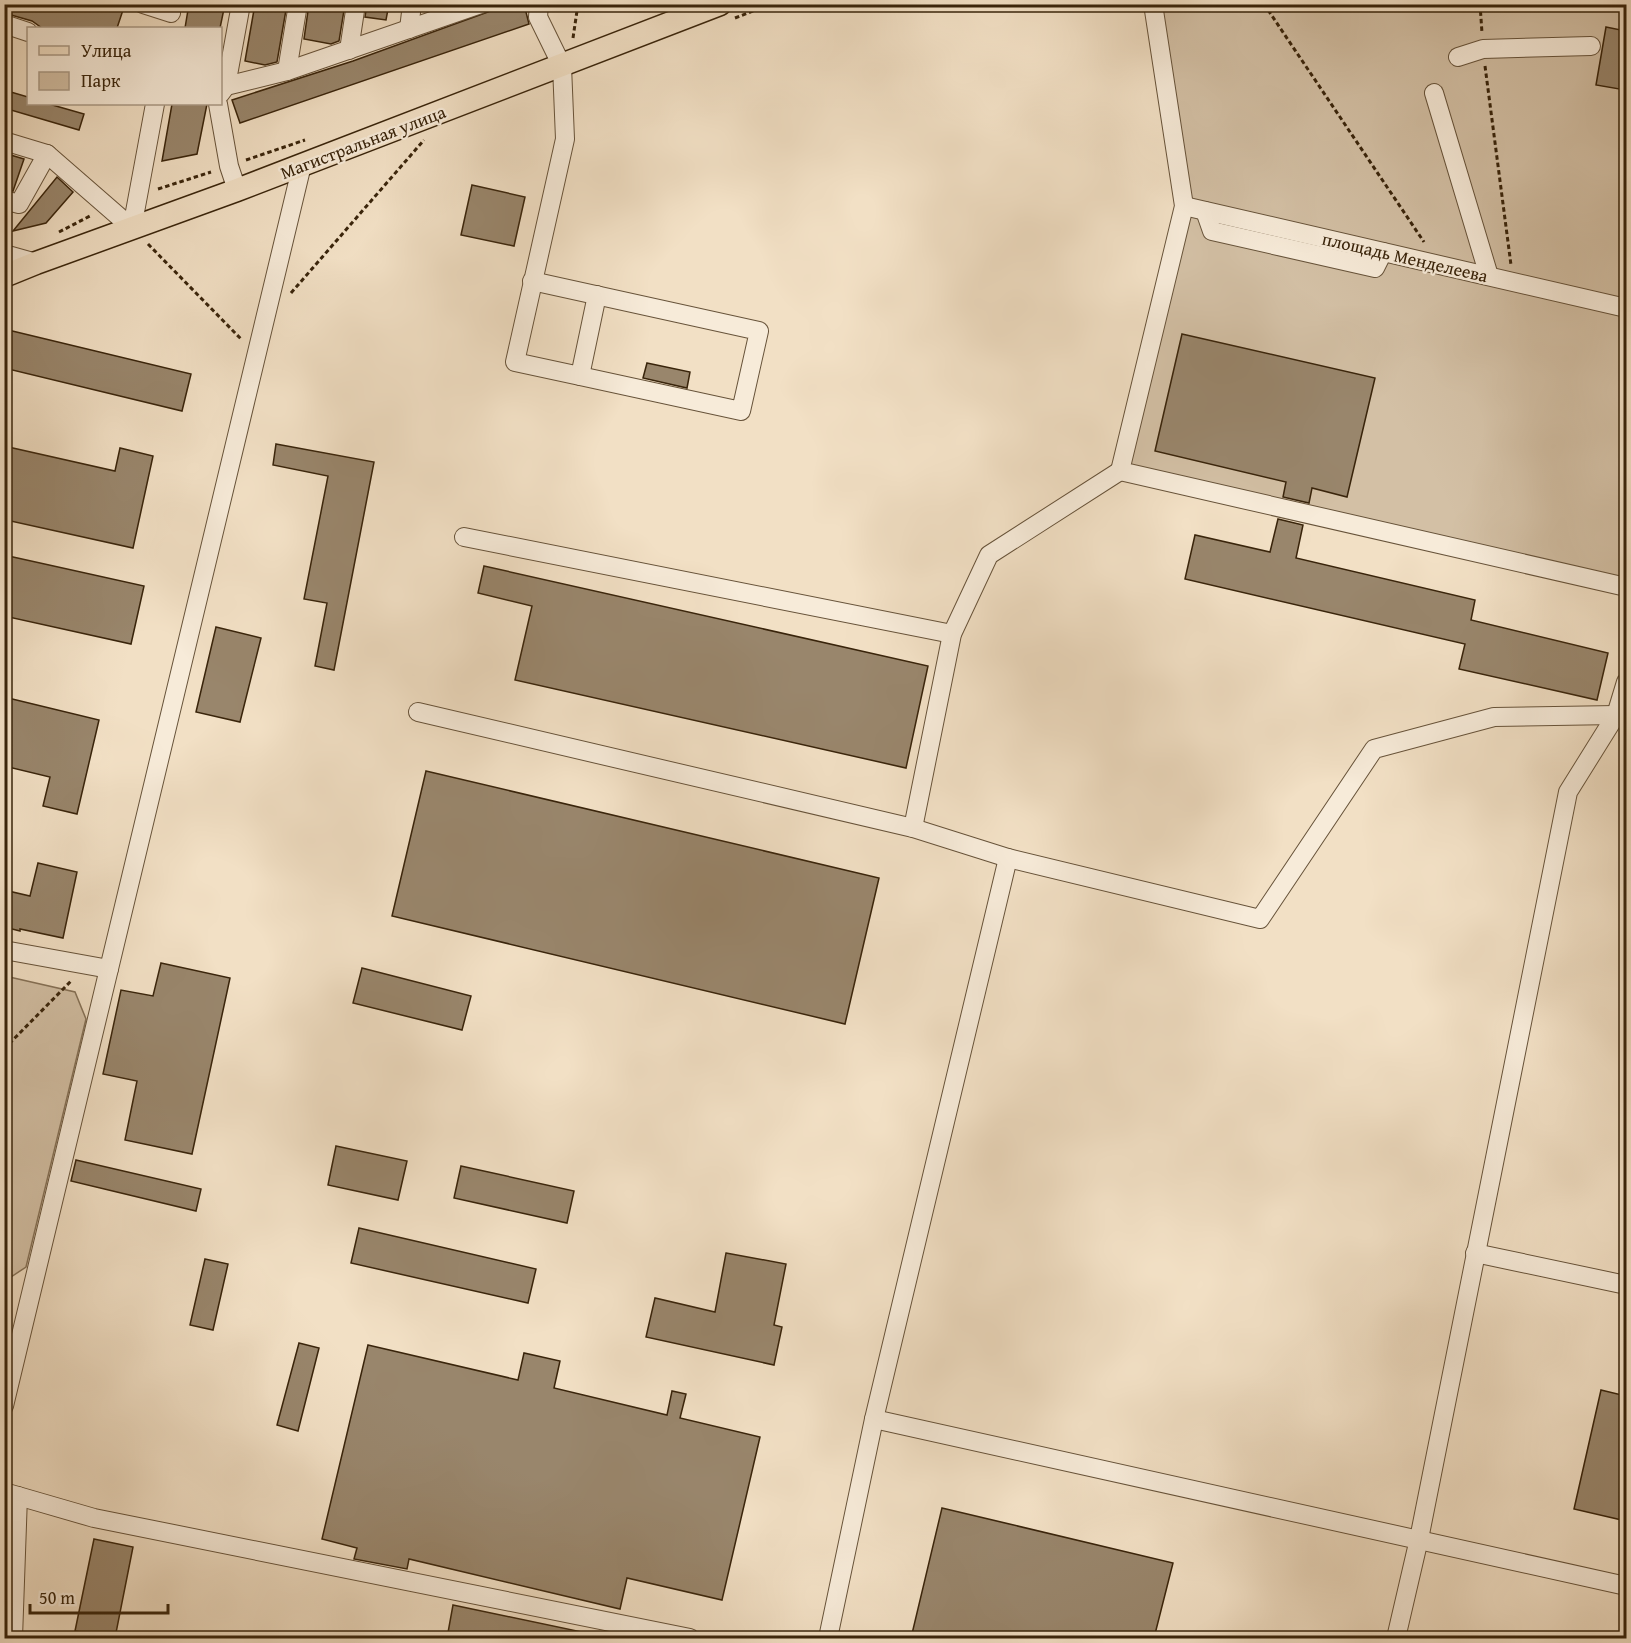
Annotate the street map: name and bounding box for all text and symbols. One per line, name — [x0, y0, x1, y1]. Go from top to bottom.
legend — [27, 27, 222, 105]
text: Улица — [81, 37, 132, 64]
text: Парк — [81, 67, 121, 94]
street label: Магистральная улица — [276, 98, 450, 186]
street label: площадь Менделеева — [1319, 225, 1491, 289]
scale bar — [30, 1577, 168, 1615]
text: 50 m — [39, 1584, 75, 1611]

